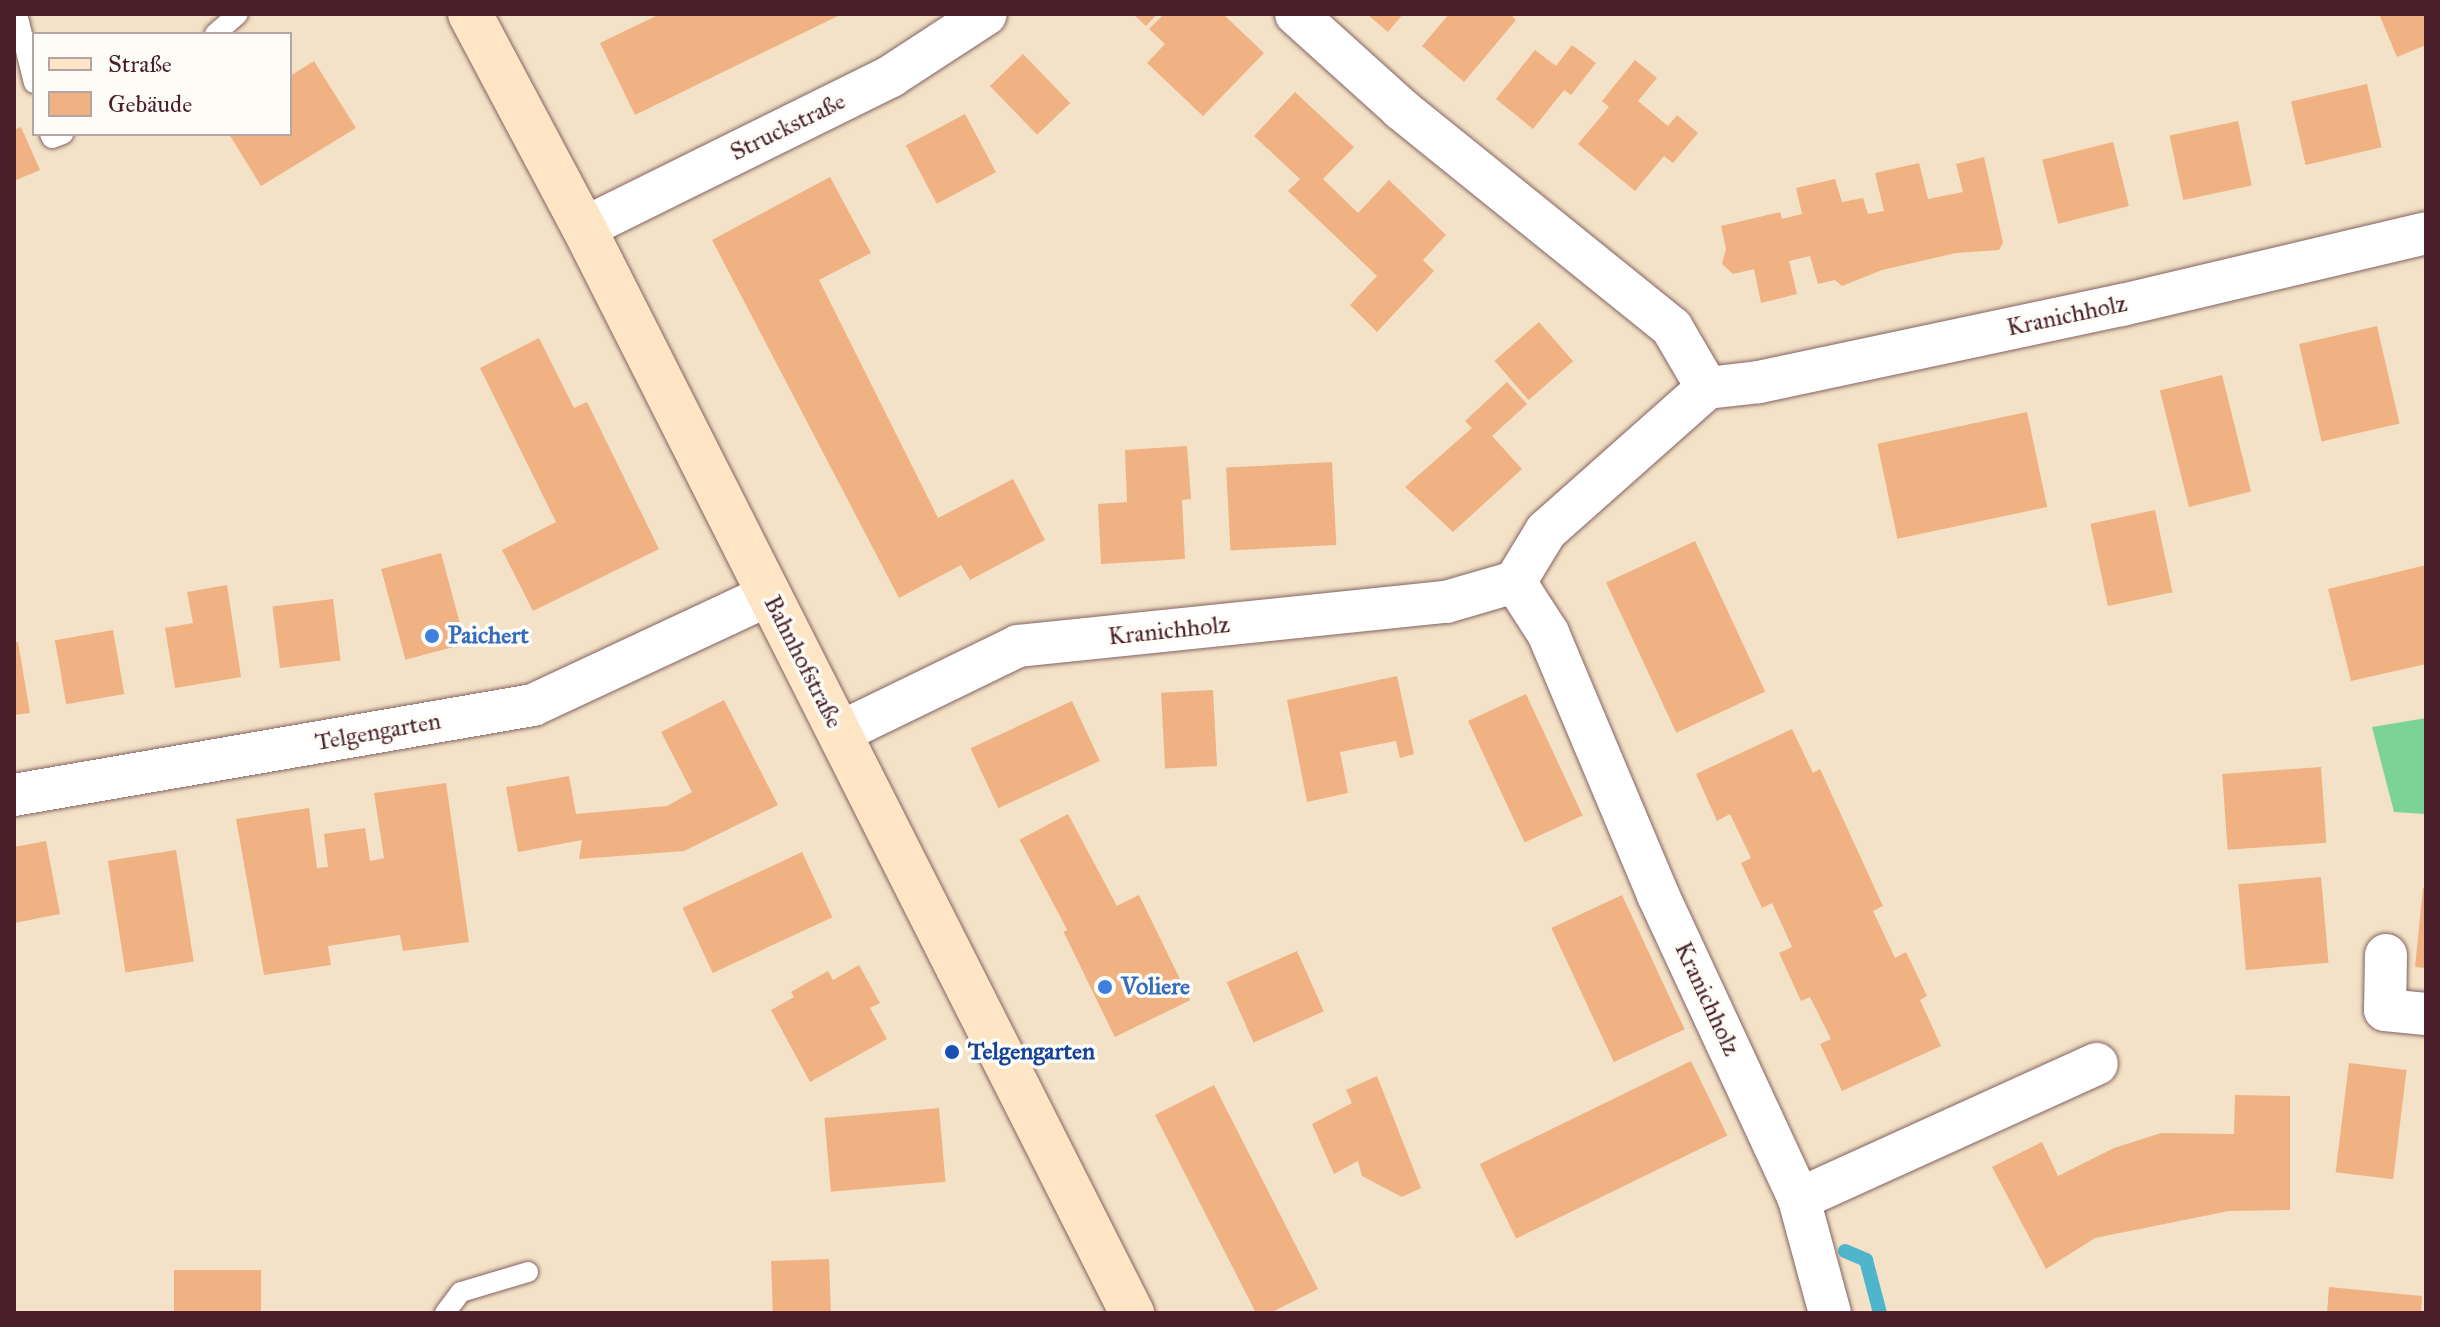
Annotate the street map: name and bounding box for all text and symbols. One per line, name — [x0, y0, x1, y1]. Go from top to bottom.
legend — [32, 32, 292, 136]
text: Straße — [108, 49, 172, 79]
street label: Struckstraße — [726, 87, 850, 167]
text: Gebäude — [108, 89, 192, 119]
street label: Kranichholz — [2004, 289, 2130, 343]
street label: Bahnhofstraße — [757, 591, 849, 733]
street label: Kranichholz — [1107, 610, 1231, 652]
place label: Paichert — [448, 622, 529, 650]
marker: Paichert — [423, 627, 441, 645]
street label: Telgengarten — [313, 707, 443, 757]
street label: Kranichholz — [1668, 938, 1746, 1060]
place label: Voliere — [1121, 973, 1190, 1001]
marker: Voliere — [1096, 978, 1114, 996]
place label: Telgengarten — [968, 1038, 1095, 1066]
marker: Telgengarten — [943, 1043, 961, 1061]

